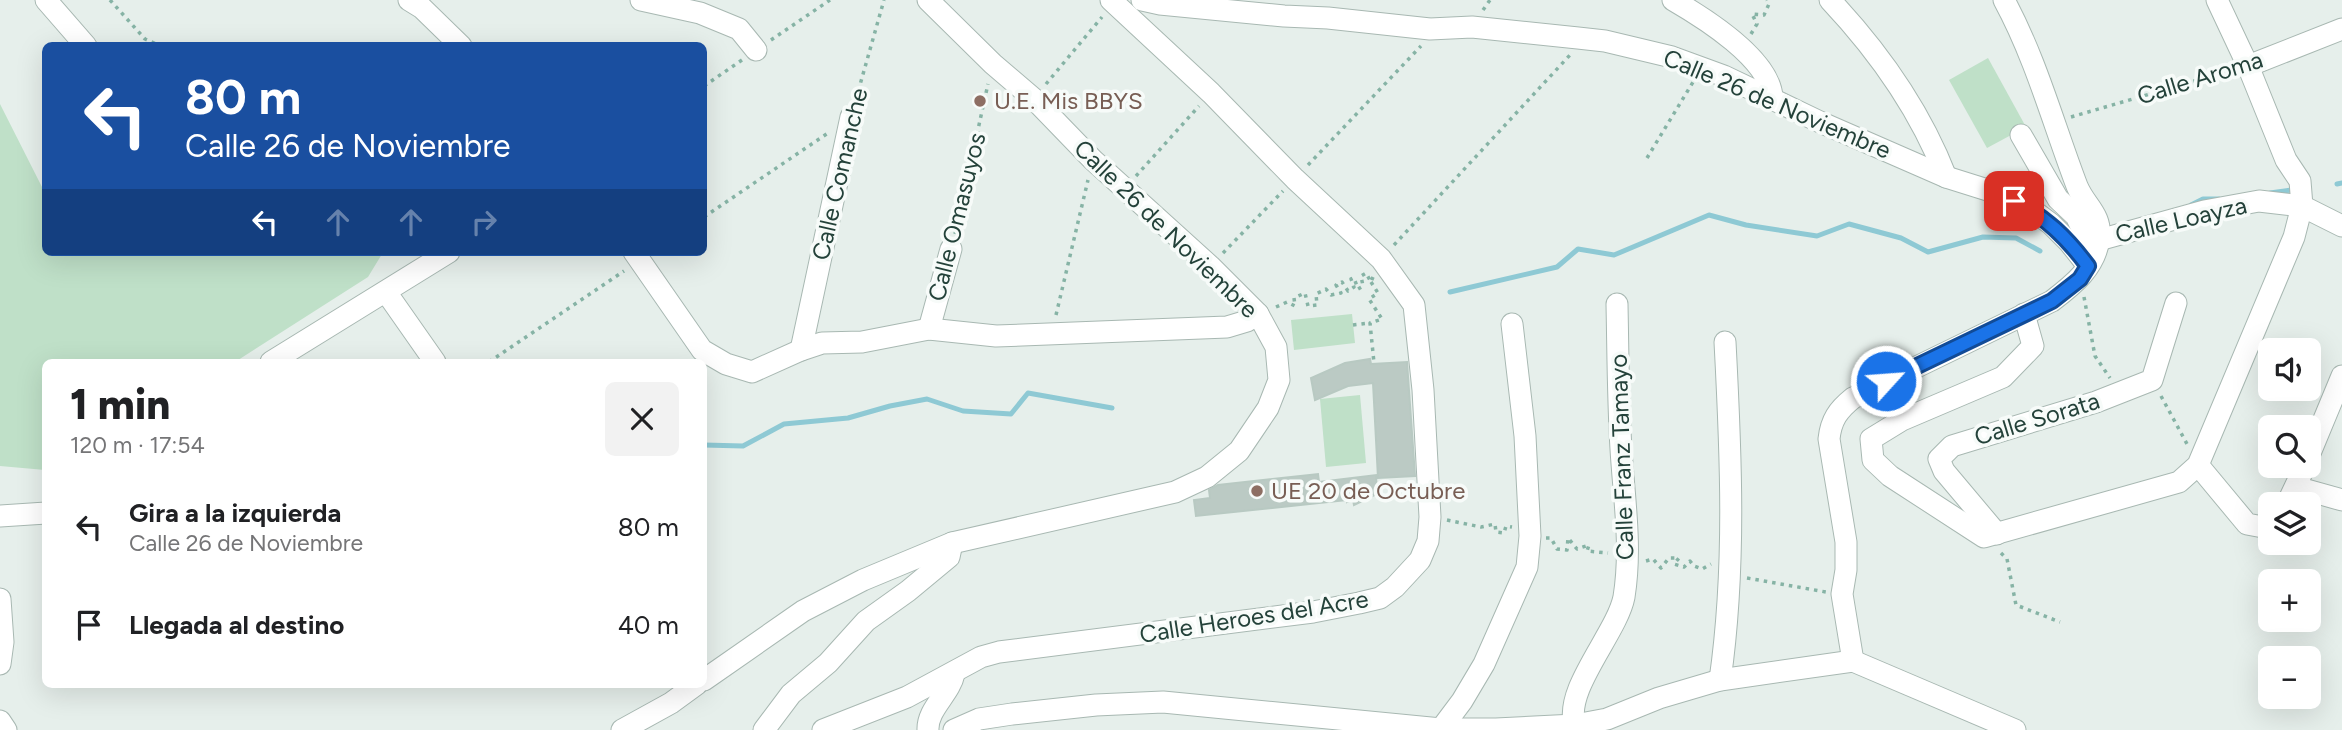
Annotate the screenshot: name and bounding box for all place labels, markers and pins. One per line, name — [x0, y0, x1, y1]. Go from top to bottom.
place label: U.E. Mis BBYS — [994, 86, 1143, 115]
marker: U.E. Mis BBYS — [972, 93, 988, 109]
pin — [1984, 171, 2044, 231]
place label: UE 20 de Octubre — [1271, 476, 1465, 505]
marker: UE 20 de Octubre — [1249, 483, 1265, 499]

